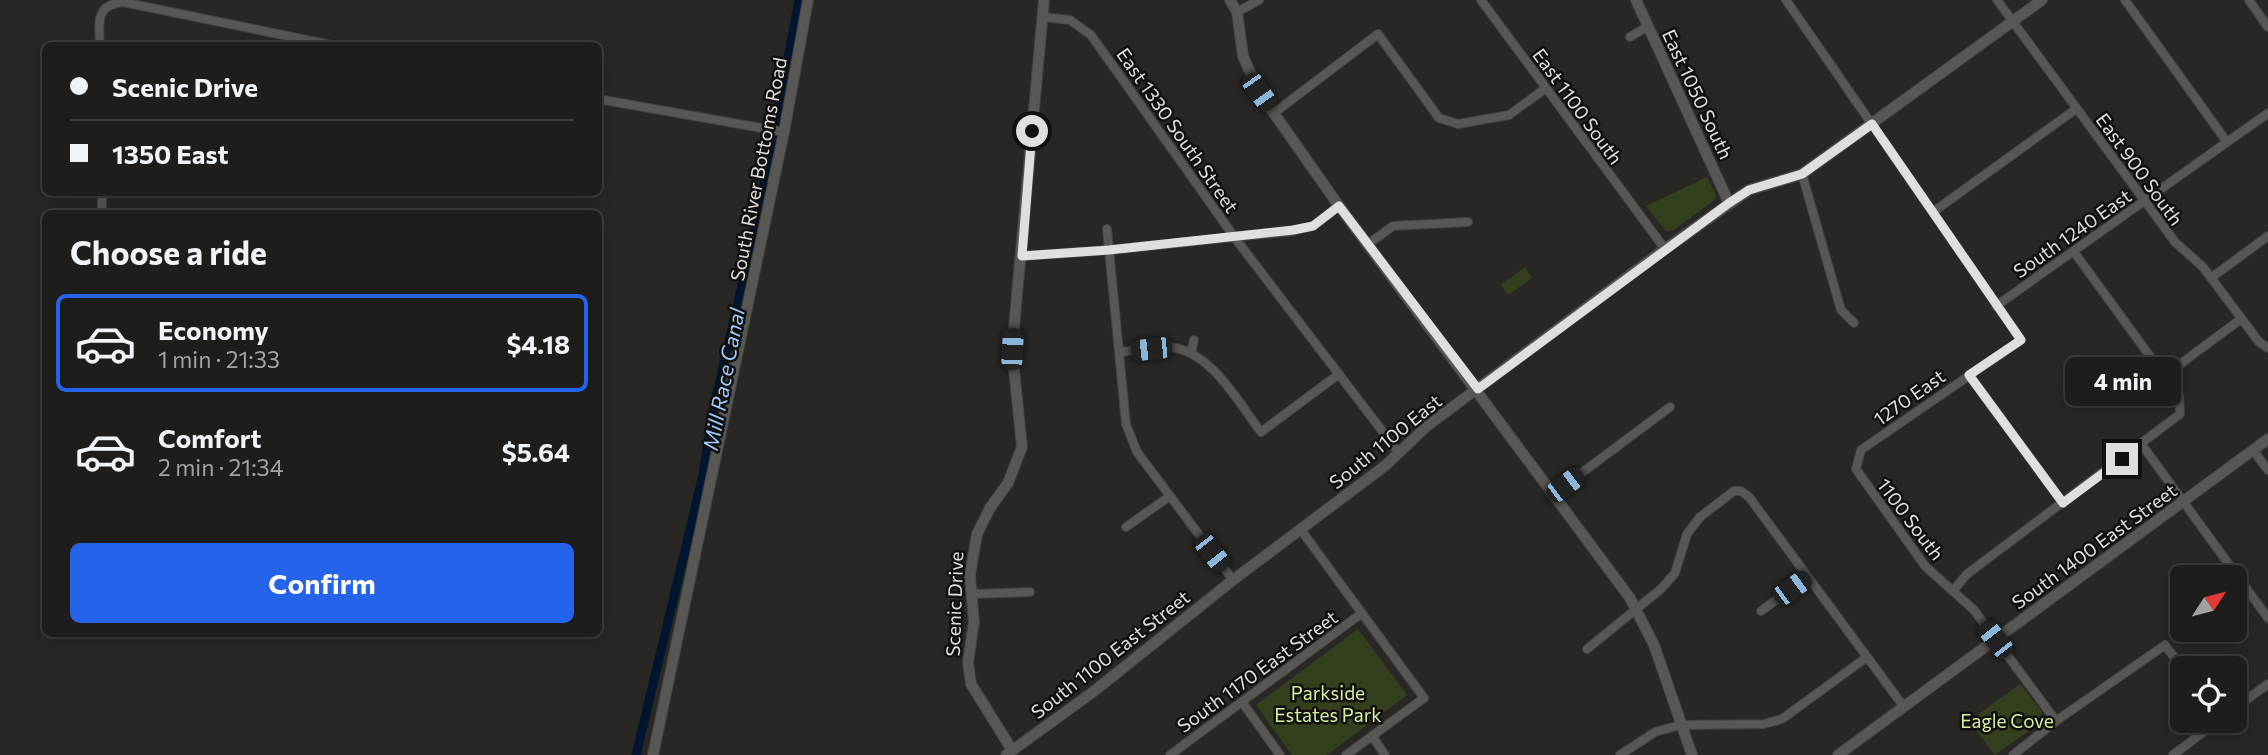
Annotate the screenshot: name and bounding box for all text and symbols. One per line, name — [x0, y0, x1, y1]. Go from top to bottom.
street label: East 1050 South — [1658, 25, 1738, 163]
street label: East 1330 South Street — [1112, 43, 1244, 217]
street label: East 1100 South — [1528, 44, 1628, 168]
street label: South River Bottoms Road — [725, 55, 791, 283]
car — [1239, 69, 1280, 115]
text: Scenic Drive — [112, 71, 258, 102]
street label: East 900 South — [2092, 108, 2188, 230]
route start — [1016, 115, 1048, 147]
text: 1350 East — [112, 138, 228, 169]
street label: South 1240 East — [2009, 184, 2136, 282]
text: Choose a ride — [70, 232, 267, 272]
water label: Mill Race Canal — [697, 305, 749, 452]
icon: car — [74, 312, 137, 375]
text: Economy — [158, 314, 269, 345]
car — [1001, 327, 1024, 371]
text: $4.18 — [506, 328, 570, 359]
car — [1130, 336, 1173, 362]
text: 1 min · 21:33 — [158, 345, 280, 373]
callout: 4 min — [2064, 358, 2180, 406]
street label: 1270 East — [1869, 364, 1949, 430]
text: 4 min — [2094, 367, 2152, 395]
street label: South 1100 East — [1324, 389, 1446, 493]
icon: car — [74, 420, 137, 483]
text: Comfort — [158, 422, 261, 453]
text: $5.64 — [502, 436, 570, 467]
route end — [2106, 443, 2138, 475]
text: 2 min · 21:34 — [158, 453, 284, 481]
car — [1542, 464, 1589, 506]
street label: 1100 South — [1873, 474, 1949, 564]
street label: South 1400 East Street — [2007, 478, 2181, 614]
car — [1191, 530, 1234, 576]
button: Confirm — [70, 543, 574, 623]
street label: Scenic Drive — [941, 551, 967, 657]
north arrow — [2170, 565, 2247, 642]
map controls — [2170, 565, 2247, 733]
car — [1769, 567, 1816, 609]
street label: South 1100 East Street — [1026, 585, 1194, 723]
street label: South 1170 East Street — [1172, 605, 1342, 737]
car — [1974, 616, 2017, 662]
button: locate — [2170, 656, 2247, 733]
park label: Parkside Estates Park — [1274, 681, 1382, 726]
park label: Eagle Cove — [1960, 709, 2054, 732]

